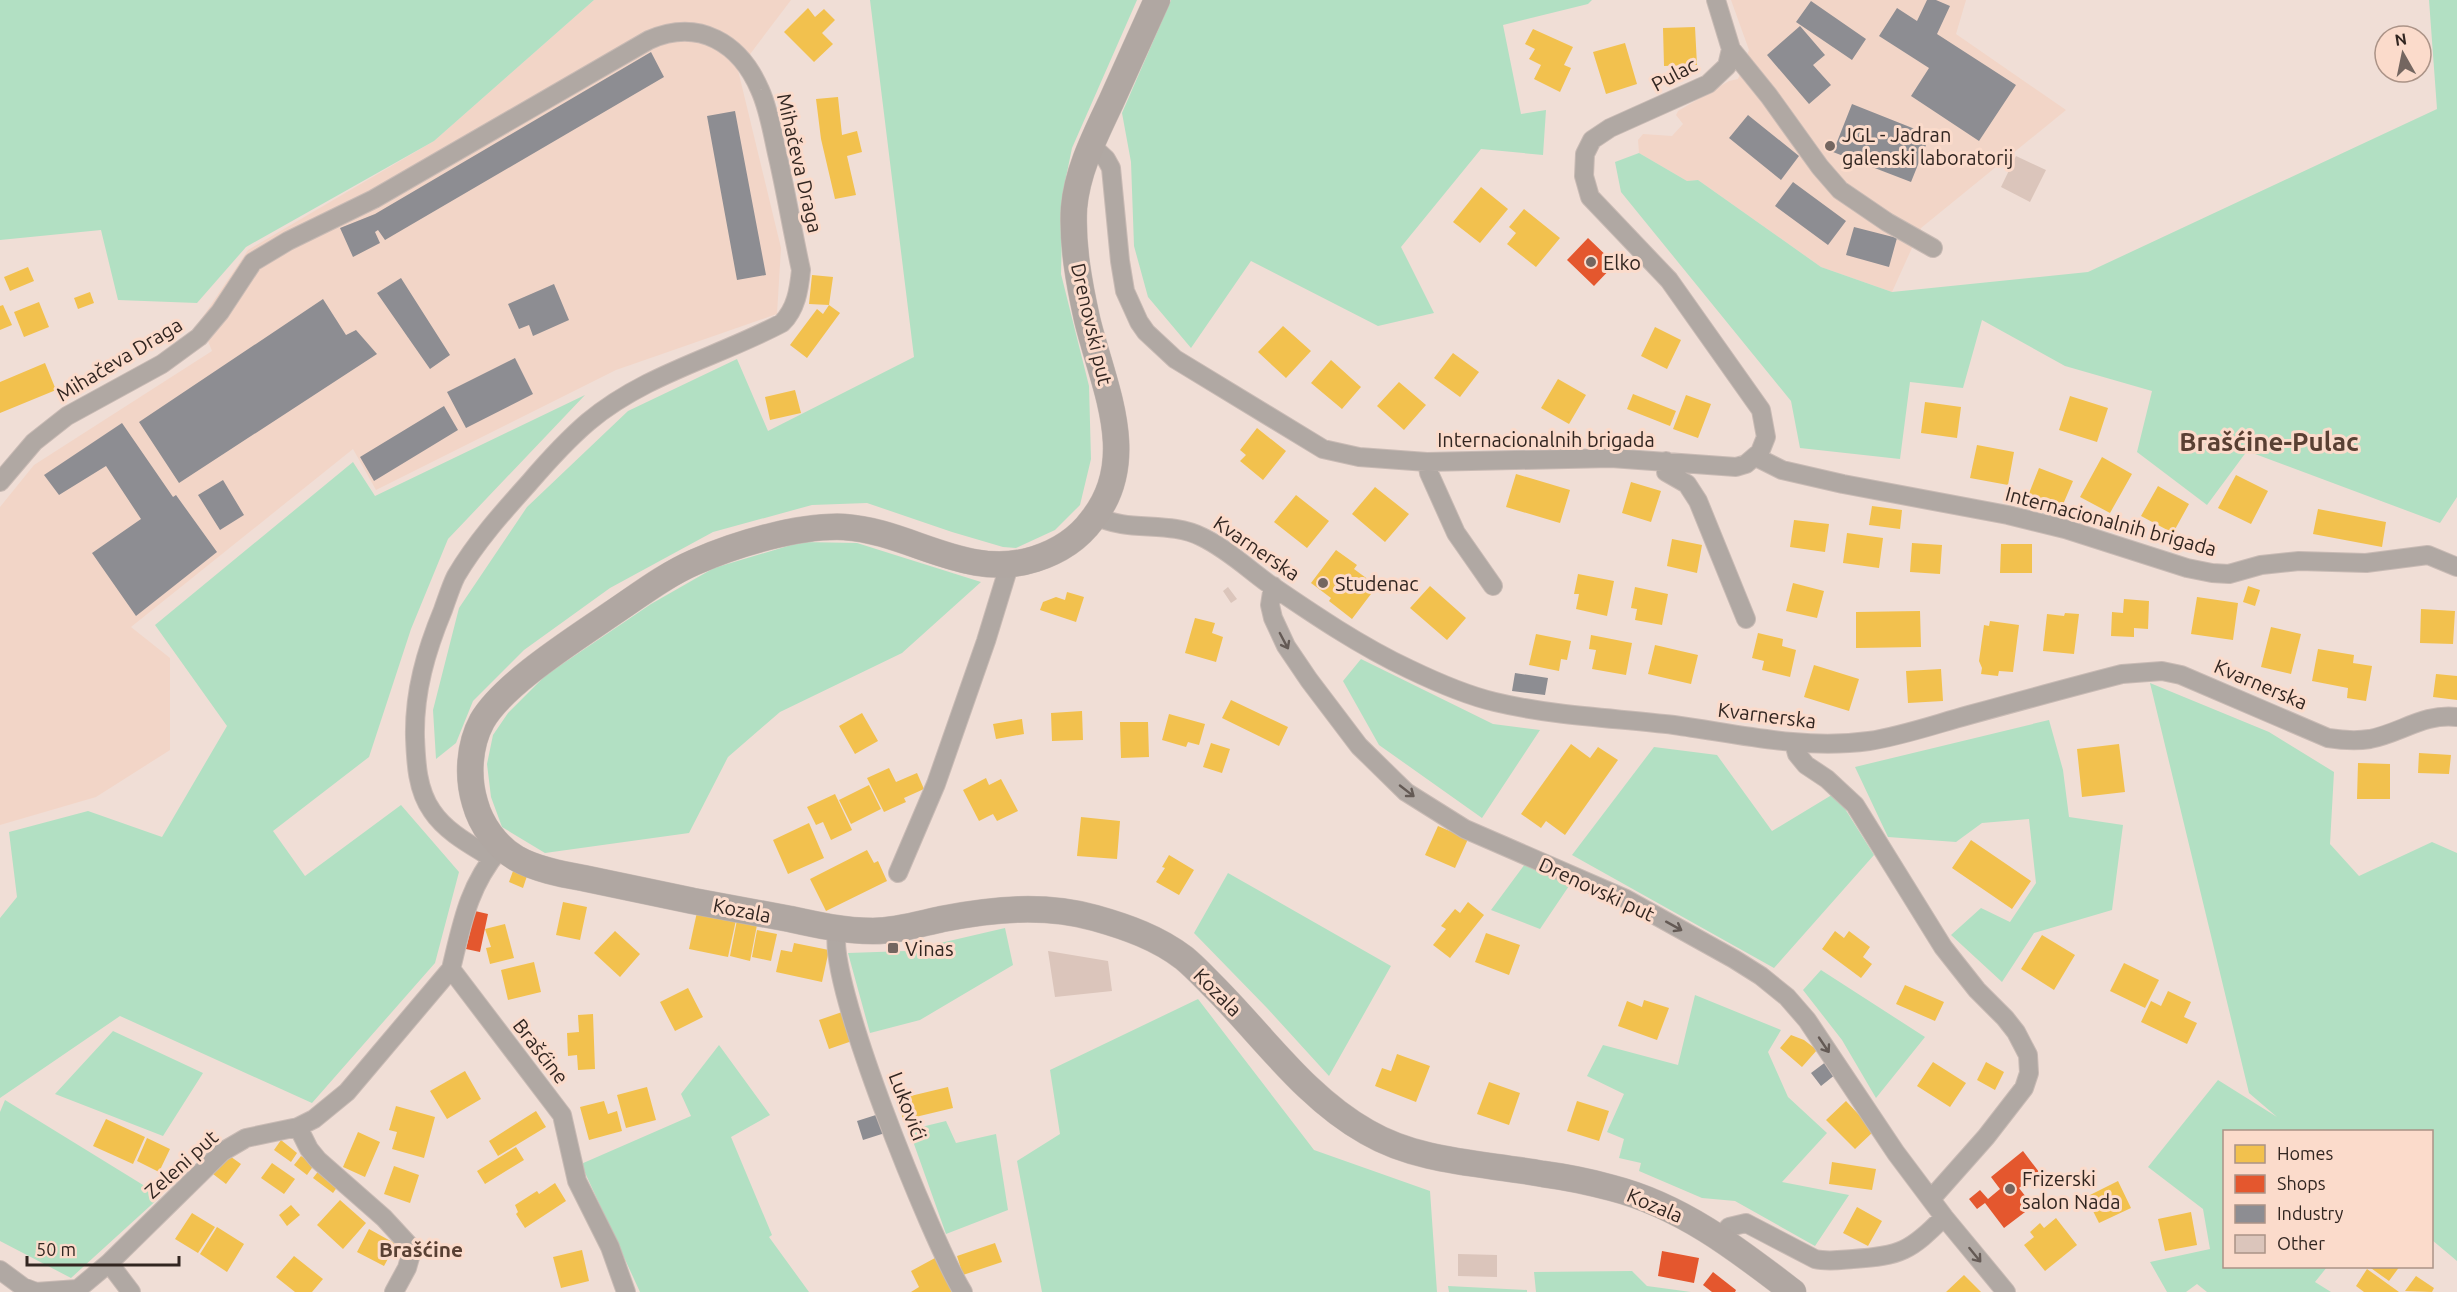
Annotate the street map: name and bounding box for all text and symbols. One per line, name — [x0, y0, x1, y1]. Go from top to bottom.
north arrow — [2373, 24, 2433, 84]
text: N — [2393, 29, 2408, 49]
street label: Pulac — [1647, 53, 1701, 95]
street label: Mihačeva Draga — [773, 91, 827, 235]
place label: JGL - Jadran galenski laboratorij — [1842, 123, 2013, 169]
marker: JGL - Jadran galenski laboratorij — [1823, 139, 1837, 153]
place label: Elko — [1603, 251, 1641, 274]
marker: Elko — [1584, 255, 1598, 269]
street label: Drenovski put — [1067, 261, 1117, 388]
street label: Mihačeva Draga — [52, 312, 186, 406]
district label: Brašćine-Pulac — [2179, 427, 2359, 456]
street label: Internacionalnih brigada — [1437, 428, 1655, 451]
street label: Internacionalnih brigada — [2003, 482, 2219, 560]
street label: Kvarnerska — [1210, 511, 1304, 585]
place label: Studenac — [1335, 572, 1419, 595]
marker: Studenac — [1316, 576, 1330, 590]
one-way arrow — [1278, 632, 1290, 649]
street label: Kvarnerska — [2211, 654, 2311, 714]
street label: Kvarnerska — [1717, 698, 1817, 732]
one-way arrow — [1399, 785, 1415, 798]
street label: Drenovski put — [1536, 852, 1659, 926]
street label: Kozala — [711, 893, 773, 927]
one-way arrow — [1665, 920, 1682, 932]
place label: Vinas — [905, 937, 954, 960]
marker: Vinas — [886, 941, 900, 955]
street label: Kozala — [1189, 963, 1247, 1021]
street label: Brašćine — [509, 1014, 573, 1088]
one-way arrow — [1818, 1037, 1831, 1054]
street label: Lukovići — [884, 1068, 932, 1144]
street label: Zeleni put — [140, 1125, 222, 1203]
legend — [2223, 1130, 2433, 1268]
text: Homes — [2277, 1143, 2334, 1163]
place label: Frizerski salon Nada — [2022, 1167, 2120, 1213]
text: Shops — [2277, 1173, 2326, 1193]
marker: Frizerski salon Nada — [2003, 1182, 2017, 1196]
street label: Kozala — [1624, 1183, 1686, 1227]
text: Industry — [2277, 1203, 2344, 1223]
scale bar — [27, 1229, 178, 1267]
text: Other — [2277, 1233, 2325, 1253]
district label: Brašćine — [379, 1237, 463, 1261]
text: 50 m — [36, 1239, 76, 1259]
one-way arrow — [1968, 1247, 1982, 1262]

